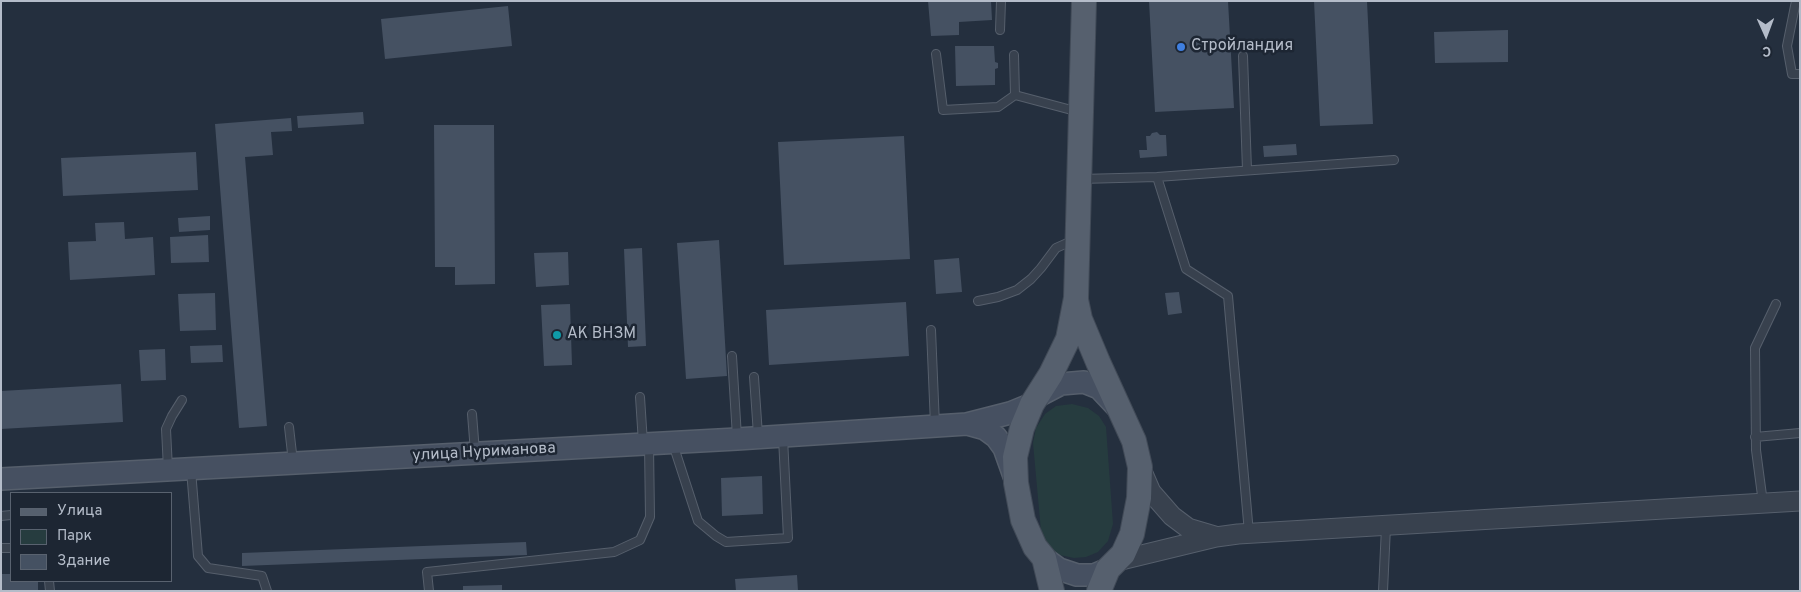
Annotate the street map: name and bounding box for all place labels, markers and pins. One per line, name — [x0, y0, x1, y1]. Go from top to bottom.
place label: Стройландия — [1191, 37, 1293, 57]
marker: Стройландия — [1175, 41, 1187, 53]
place label: АК ВНЗМ — [567, 325, 636, 345]
marker: АК ВНЗМ — [551, 329, 563, 341]

